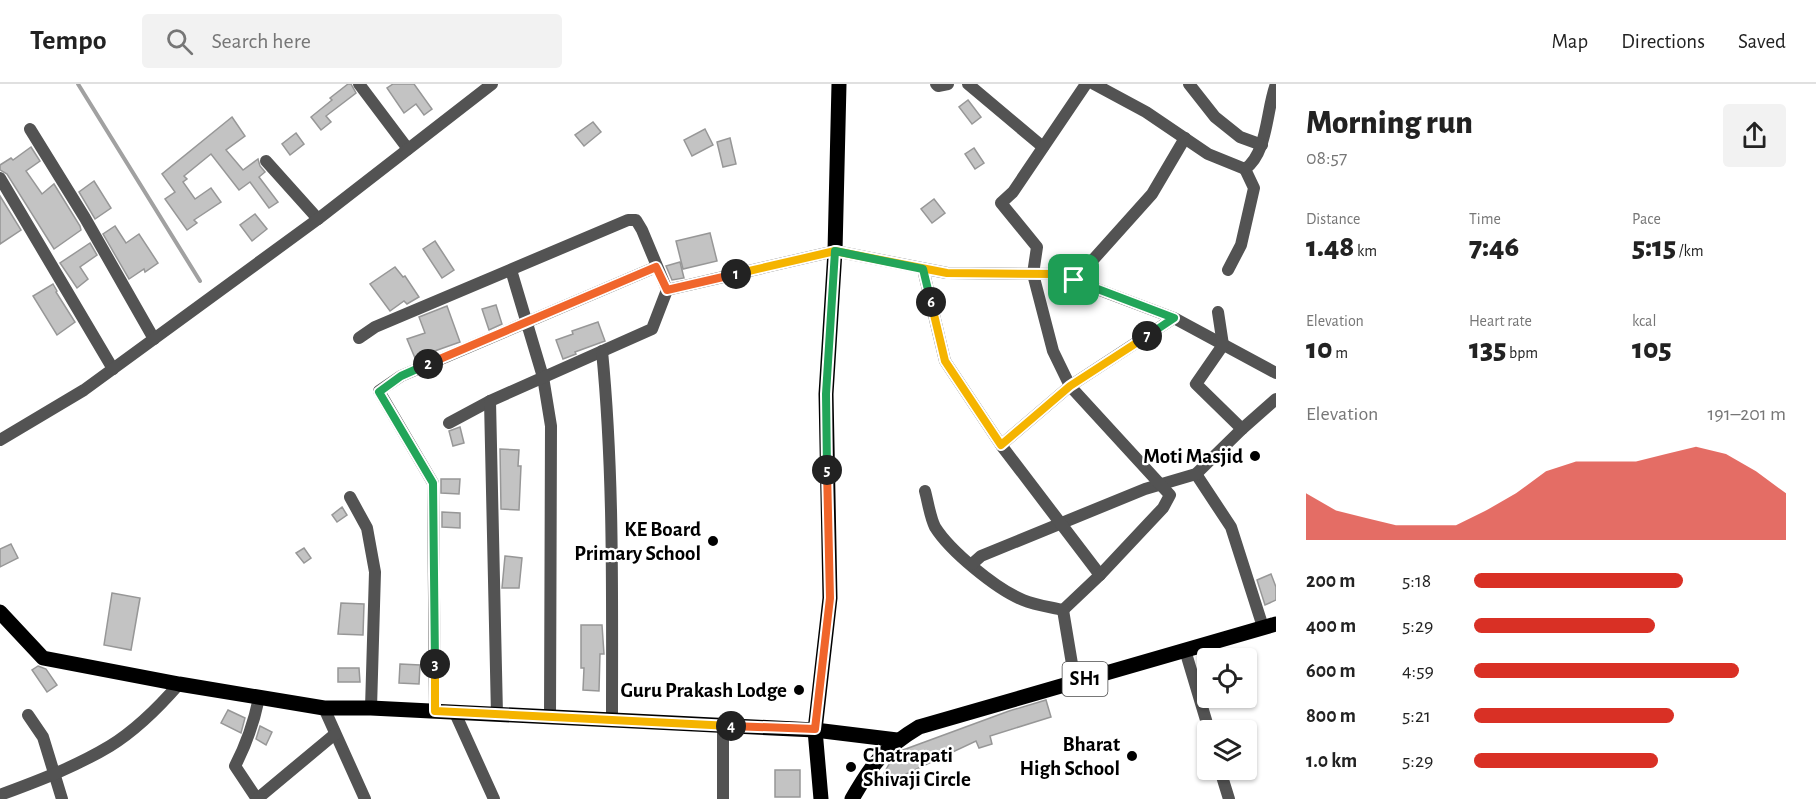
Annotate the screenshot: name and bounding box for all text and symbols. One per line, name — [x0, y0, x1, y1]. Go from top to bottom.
search box — [142, 14, 562, 68]
icon: search — [163, 25, 196, 58]
text: Tempo — [30, 27, 106, 55]
text: Search here — [211, 30, 311, 52]
text: Map — [1552, 31, 1588, 52]
text: Directions — [1621, 31, 1705, 52]
text: Saved — [1738, 31, 1786, 52]
button: share — [1723, 104, 1786, 167]
text: Morning run — [1306, 107, 1473, 140]
text: 08:57 — [1306, 148, 1347, 168]
text: Distance — [1306, 211, 1360, 227]
text: Time — [1469, 211, 1501, 227]
text: Pace — [1632, 211, 1661, 227]
text: 1.48 — [1306, 232, 1354, 262]
text: 7:46 — [1469, 232, 1519, 262]
text: 5:15 — [1632, 232, 1676, 262]
text: km — [1354, 243, 1377, 259]
text: /km — [1676, 243, 1704, 259]
pin — [1048, 254, 1099, 305]
pin: 1 — [721, 259, 751, 289]
icon: arrive — [1057, 263, 1090, 296]
text: 1 — [733, 266, 739, 282]
pin: 6 — [916, 287, 946, 317]
text: 6 — [927, 294, 935, 310]
text: Elevation — [1306, 313, 1364, 329]
text: Heart rate — [1469, 313, 1532, 329]
text: kcal — [1632, 313, 1656, 329]
pin: 7 — [1132, 321, 1162, 351]
text: 7 — [1144, 328, 1150, 344]
text: 10 — [1306, 334, 1333, 364]
text: 135 — [1469, 334, 1506, 364]
text: 105 — [1632, 334, 1672, 364]
text: m — [1333, 345, 1348, 361]
text: bpm — [1506, 345, 1538, 361]
pin: 2 — [413, 349, 443, 379]
text: 2 — [424, 356, 432, 372]
text: Elevation — [1306, 404, 1378, 424]
text: 191–201 m — [1707, 404, 1786, 424]
place label: Moti Masjid — [1143, 446, 1243, 467]
marker: Moti Masjid — [1248, 449, 1262, 463]
pin: 5 — [812, 455, 842, 485]
text: 5 — [824, 462, 830, 478]
place label: KE Board Primary School — [574, 519, 701, 564]
marker: KE Board Primary School — [706, 534, 720, 548]
text: 200 m — [1306, 571, 1355, 591]
text: 5:18 — [1402, 571, 1431, 591]
text: 400 m — [1306, 616, 1356, 636]
text: 5:29 — [1402, 616, 1433, 636]
map controls — [1197, 648, 1257, 780]
button: locate — [1197, 648, 1257, 708]
pin: 3 — [420, 649, 450, 679]
text: 3 — [432, 656, 438, 672]
text: 600 m — [1306, 661, 1356, 681]
text: 4:59 — [1402, 661, 1434, 681]
road number: SH1 — [1062, 662, 1108, 696]
place label: Guru Prakash Lodge — [620, 680, 787, 701]
marker: Guru Prakash Lodge — [792, 683, 806, 697]
text: 800 m — [1306, 706, 1356, 726]
text: 5:21 — [1402, 706, 1431, 726]
pin: 4 — [716, 711, 746, 741]
text: 4 — [727, 718, 735, 734]
button: layers — [1197, 720, 1257, 780]
place label: Bharat High School — [1019, 734, 1120, 779]
place label: Chatrapati Shivaji Circle — [863, 745, 971, 790]
marker: Bharat High School — [1125, 749, 1139, 763]
text: 1.0 km — [1306, 751, 1357, 771]
text: 5:29 — [1402, 751, 1433, 771]
marker: Chatrapati Shivaji Circle — [844, 760, 858, 774]

